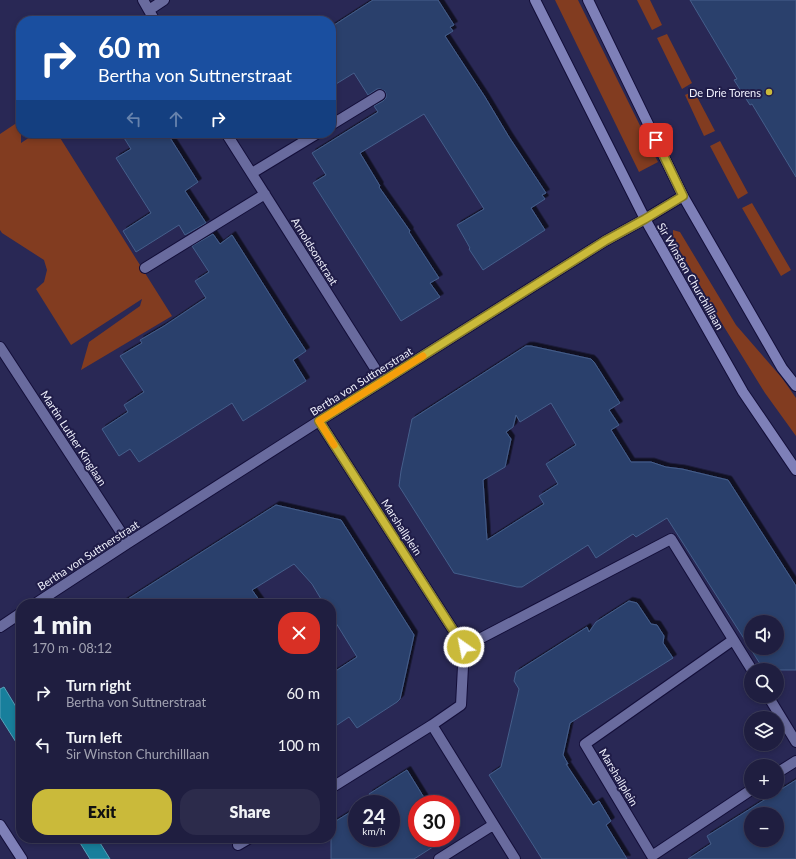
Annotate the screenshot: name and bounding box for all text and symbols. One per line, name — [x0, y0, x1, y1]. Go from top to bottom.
text: 60 m — [98, 30, 161, 64]
icon: right — [32, 32, 84, 84]
text: Bertha von Suttnerstraat — [98, 64, 292, 86]
place label: De Drie Torens — [689, 86, 761, 99]
marker: De Drie Torens — [764, 87, 774, 97]
icon: left — [123, 108, 145, 130]
icon: ahead — [165, 108, 187, 130]
icon: right — [207, 108, 229, 130]
pin — [639, 123, 673, 157]
icon: arrive — [645, 129, 667, 151]
street label: Arnoldsonstraat — [289, 215, 341, 287]
street label: Sir Winston Churchilllaan — [655, 220, 727, 332]
street label: Bertha von Suttnerstraat — [307, 344, 415, 418]
street label: Martin Luther Kinglaan — [38, 388, 110, 488]
street label: Marshallplein — [379, 496, 425, 558]
street label: Bertha von Suttnerstraat — [35, 517, 141, 593]
text: 1 min — [32, 610, 92, 639]
button: close — [278, 612, 320, 654]
map controls — [744, 615, 784, 847]
button: sound — [744, 615, 784, 655]
position arrow — [443, 626, 485, 668]
text: 170 m · 08:12 — [32, 640, 112, 656]
button: search — [744, 663, 784, 703]
text: Turn right — [66, 676, 131, 694]
icon: right — [32, 682, 54, 704]
text: 60 m — [286, 684, 320, 702]
text: Bertha von Suttnerstraat — [66, 694, 206, 710]
button: layers — [744, 711, 784, 751]
text: Turn left — [66, 728, 122, 746]
icon: left — [32, 734, 54, 756]
text: 100 m — [278, 736, 320, 754]
text: Sir Winston Churchilllaan — [66, 746, 209, 762]
street label: Marshallplein — [597, 746, 641, 808]
button: + — [744, 759, 784, 799]
button: Exit — [32, 789, 172, 835]
button: Share — [180, 789, 320, 835]
speed limit sign: 30 — [408, 795, 460, 847]
text: 24 — [362, 804, 386, 828]
button: − — [744, 807, 784, 847]
text: km/h — [362, 825, 386, 837]

